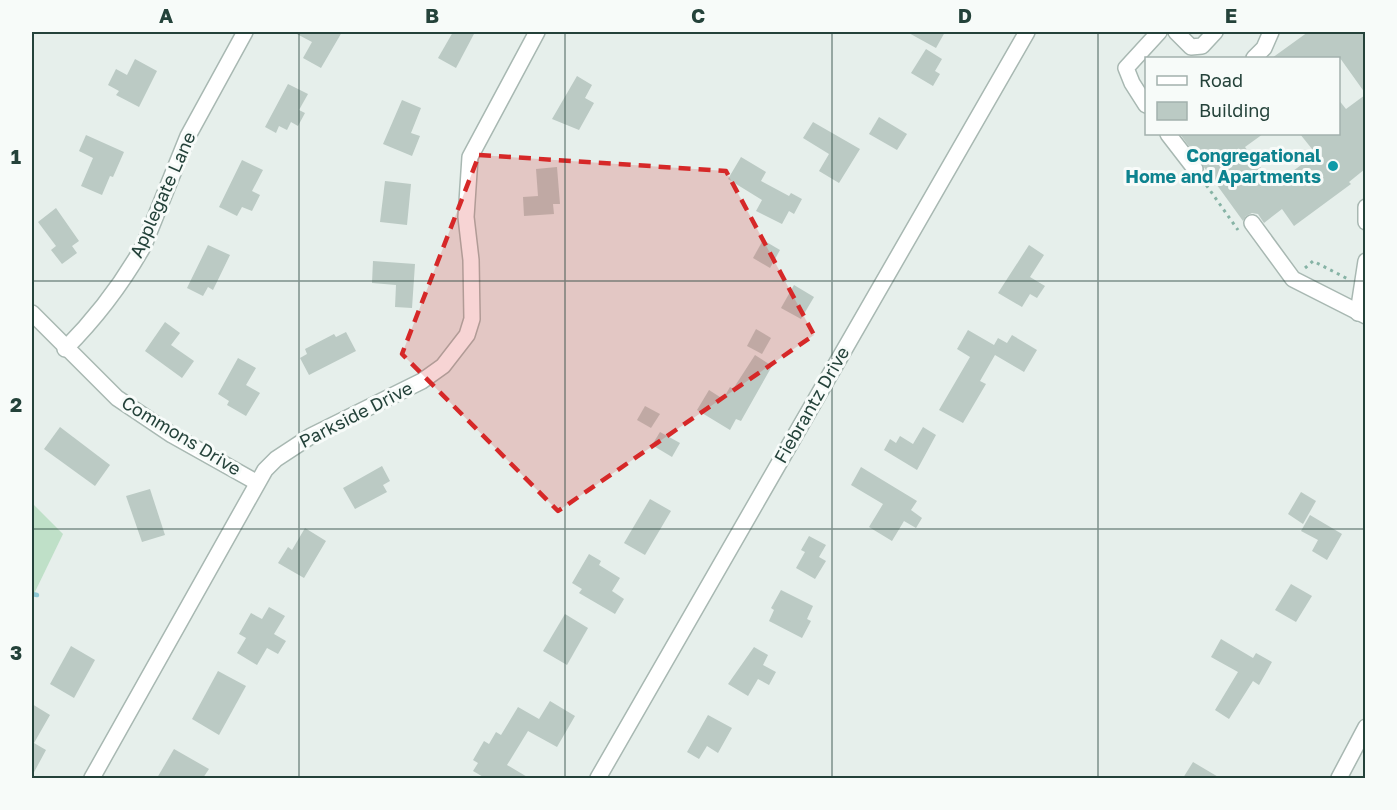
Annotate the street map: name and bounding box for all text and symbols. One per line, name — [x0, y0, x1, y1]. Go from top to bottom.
text: A — [159, 3, 173, 27]
text: B — [425, 3, 439, 27]
text: C — [691, 3, 705, 27]
text: D — [958, 3, 972, 27]
text: E — [1225, 3, 1237, 27]
legend — [1145, 57, 1340, 135]
text: Road — [1199, 69, 1243, 91]
text: Building — [1199, 99, 1270, 121]
street label: Applegate Lane — [124, 128, 200, 261]
text: 1 — [11, 144, 21, 168]
place label: Congregational Home and Apartments — [1125, 144, 1321, 187]
marker: Congregational Home and Apartments — [1326, 159, 1340, 173]
street label: Fiebrantz Drive — [769, 342, 853, 467]
street label: Parkside Drive — [295, 376, 416, 452]
street label: Commons Drive — [118, 391, 245, 479]
text: 2 — [10, 392, 22, 416]
text: 3 — [10, 640, 22, 664]

